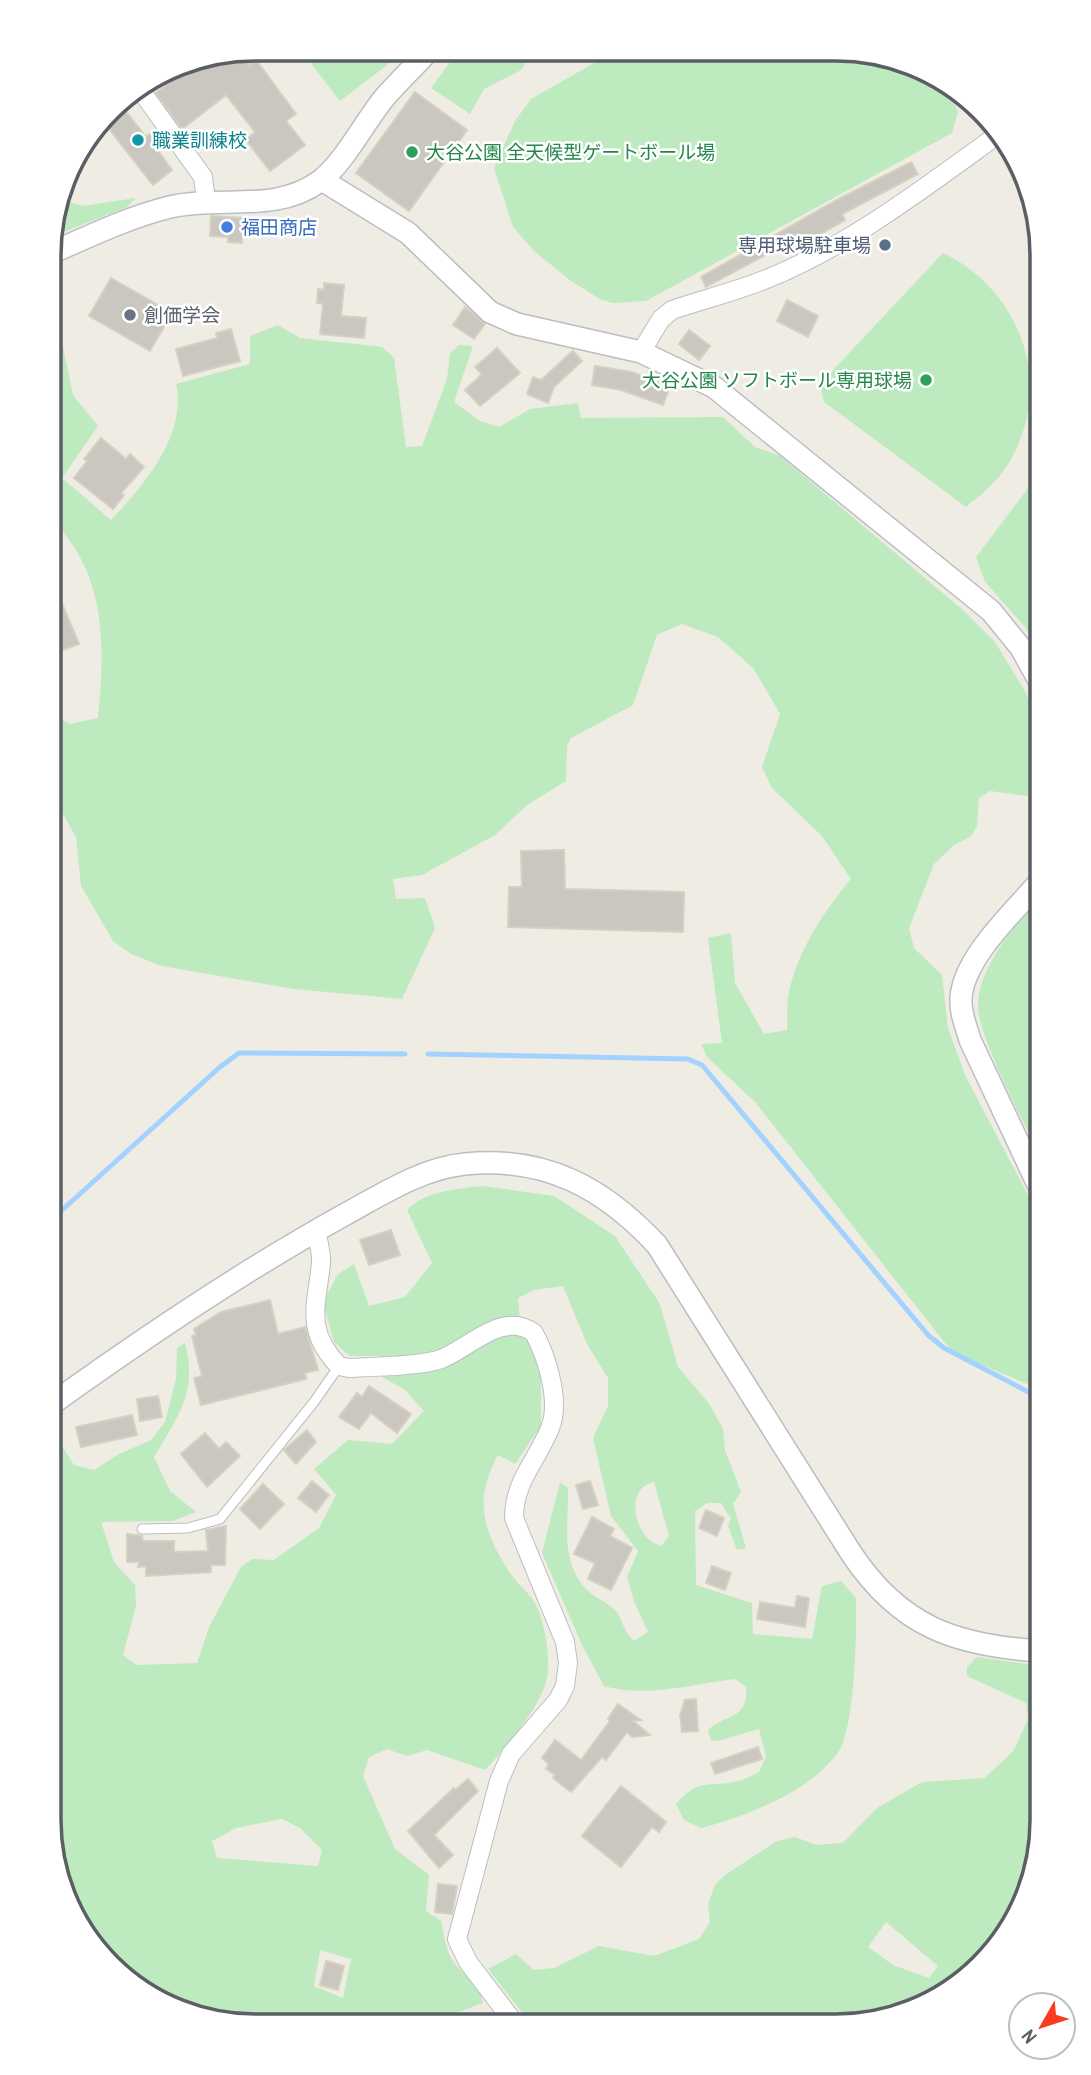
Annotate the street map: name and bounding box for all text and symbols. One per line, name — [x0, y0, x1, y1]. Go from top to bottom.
place label: 職業訓練校 — [152, 127, 247, 153]
marker: 職業訓練校 — [130, 132, 146, 148]
place label: 大谷公園 全天候型ゲートボール場 — [426, 139, 715, 165]
marker: 大谷公園 全天候型ゲートボール場 — [404, 144, 420, 160]
place label: 福田商店 — [241, 214, 317, 240]
marker: 福田商店 — [219, 219, 235, 235]
place label: 専用球場駐車場 — [738, 232, 871, 258]
marker: 専用球場駐車場 — [877, 237, 893, 253]
place label: 創価学会 — [144, 302, 220, 328]
marker: 創価学会 — [122, 307, 138, 323]
place label: 大谷公園 ソフトボール専用球場 — [642, 367, 912, 393]
marker: 大谷公園 ソフトボール専用球場 — [918, 372, 934, 388]
north arrow — [1007, 1991, 1077, 2061]
text: N — [1015, 2024, 1042, 2049]

